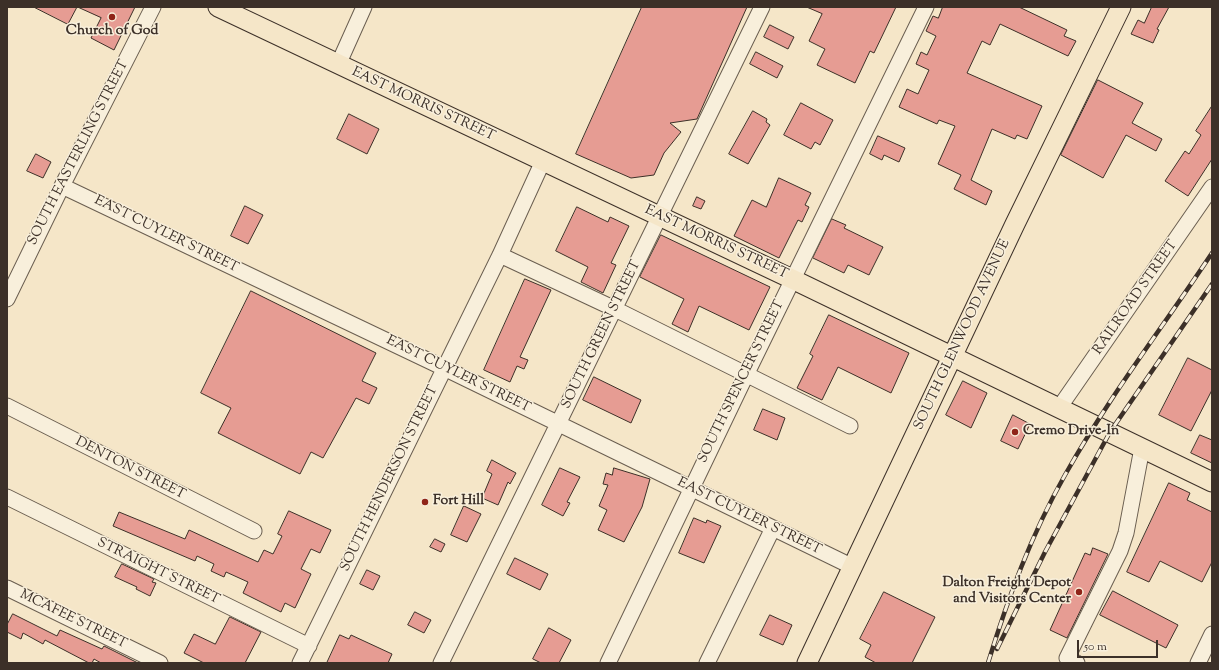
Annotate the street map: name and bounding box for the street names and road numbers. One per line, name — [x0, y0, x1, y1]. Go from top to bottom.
street label: SOUTH EASTERLING STREET — [25, 58, 133, 248]
street label: EAST MORRIS STREET — [349, 64, 497, 146]
street label: EAST CUYLER STREET — [91, 193, 241, 277]
street label: EAST MORRIS STREET — [642, 202, 790, 284]
street label: SOUTH GLENWOOD AVENUE — [911, 237, 1015, 433]
street label: RAILROAD STREET — [1090, 238, 1182, 358]
street label: SOUTH GREEN STREET — [559, 258, 645, 412]
street label: SOUTH SPENCER STREET — [695, 298, 789, 466]
street label: EAST CUYLER STREET — [383, 333, 533, 417]
street label: SOUTH HENDERSON STREET — [338, 383, 442, 575]
street label: DENTON STREET — [72, 434, 188, 504]
street label: EAST CUYLER STREET — [674, 475, 824, 559]
street label: STRAIGHT STREET — [94, 535, 222, 609]
street label: MCAFEE STREET — [17, 587, 129, 653]

